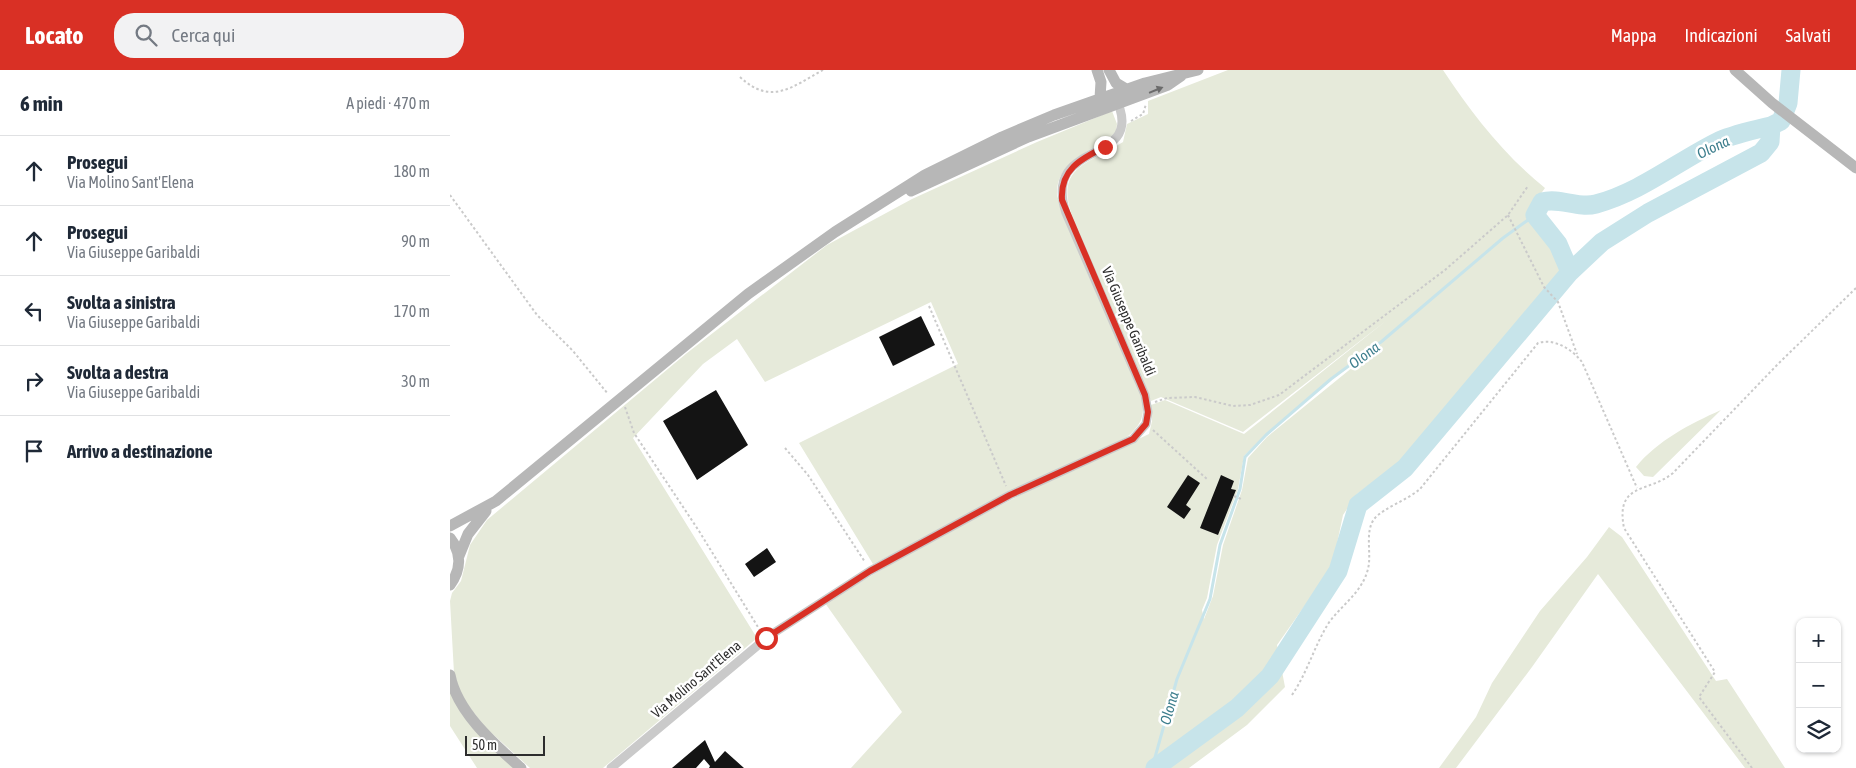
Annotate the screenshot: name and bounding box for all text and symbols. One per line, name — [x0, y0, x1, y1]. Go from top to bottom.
search box — [114, 13, 464, 58]
icon: search — [132, 21, 160, 49]
text: Locato — [25, 22, 84, 49]
text: Cerca qui — [172, 24, 235, 46]
text: Mappa — [1611, 25, 1657, 46]
text: Indicazioni — [1685, 25, 1758, 46]
text: Salvati — [1786, 25, 1831, 46]
one-way arrow — [1149, 86, 1164, 94]
text: 6 min — [20, 91, 63, 115]
text: A piedi · 470 m — [346, 94, 430, 112]
water label: Olona — [1694, 132, 1732, 162]
route end — [1094, 136, 1117, 159]
text: Prosegui — [67, 151, 128, 173]
icon: ahead — [20, 157, 48, 185]
text: 180 m — [394, 162, 430, 180]
text: Via Molino Sant'Elena — [67, 173, 194, 191]
text: Prosegui — [67, 221, 128, 243]
icon: ahead — [20, 227, 48, 255]
text: 90 m — [401, 232, 430, 250]
text: Via Giuseppe Garibaldi — [67, 243, 200, 261]
street label: Via Giuseppe Garibaldi — [1099, 264, 1159, 378]
text: Svolta a sinistra — [67, 291, 176, 313]
icon: left — [20, 297, 48, 325]
text: 170 m — [394, 302, 430, 320]
text: Via Giuseppe Garibaldi — [67, 313, 200, 331]
water label: Olona — [1345, 338, 1383, 372]
text: Svolta a destra — [67, 361, 169, 383]
icon: right — [20, 367, 48, 395]
text: 30 m — [401, 372, 430, 390]
text: Via Giuseppe Garibaldi — [67, 383, 200, 401]
icon: arrive — [20, 437, 48, 465]
text: Arrivo a destinazione — [67, 440, 213, 462]
map controls — [1796, 618, 1841, 753]
button: + — [1796, 618, 1841, 663]
route start — [755, 627, 778, 650]
street label: Via Molino Sant'Elena — [648, 637, 744, 721]
button: − — [1796, 663, 1841, 708]
water label: Olona — [1156, 689, 1182, 727]
button: layers — [1796, 708, 1841, 753]
scale bar — [465, 733, 545, 756]
text: 50 m — [472, 737, 497, 753]

